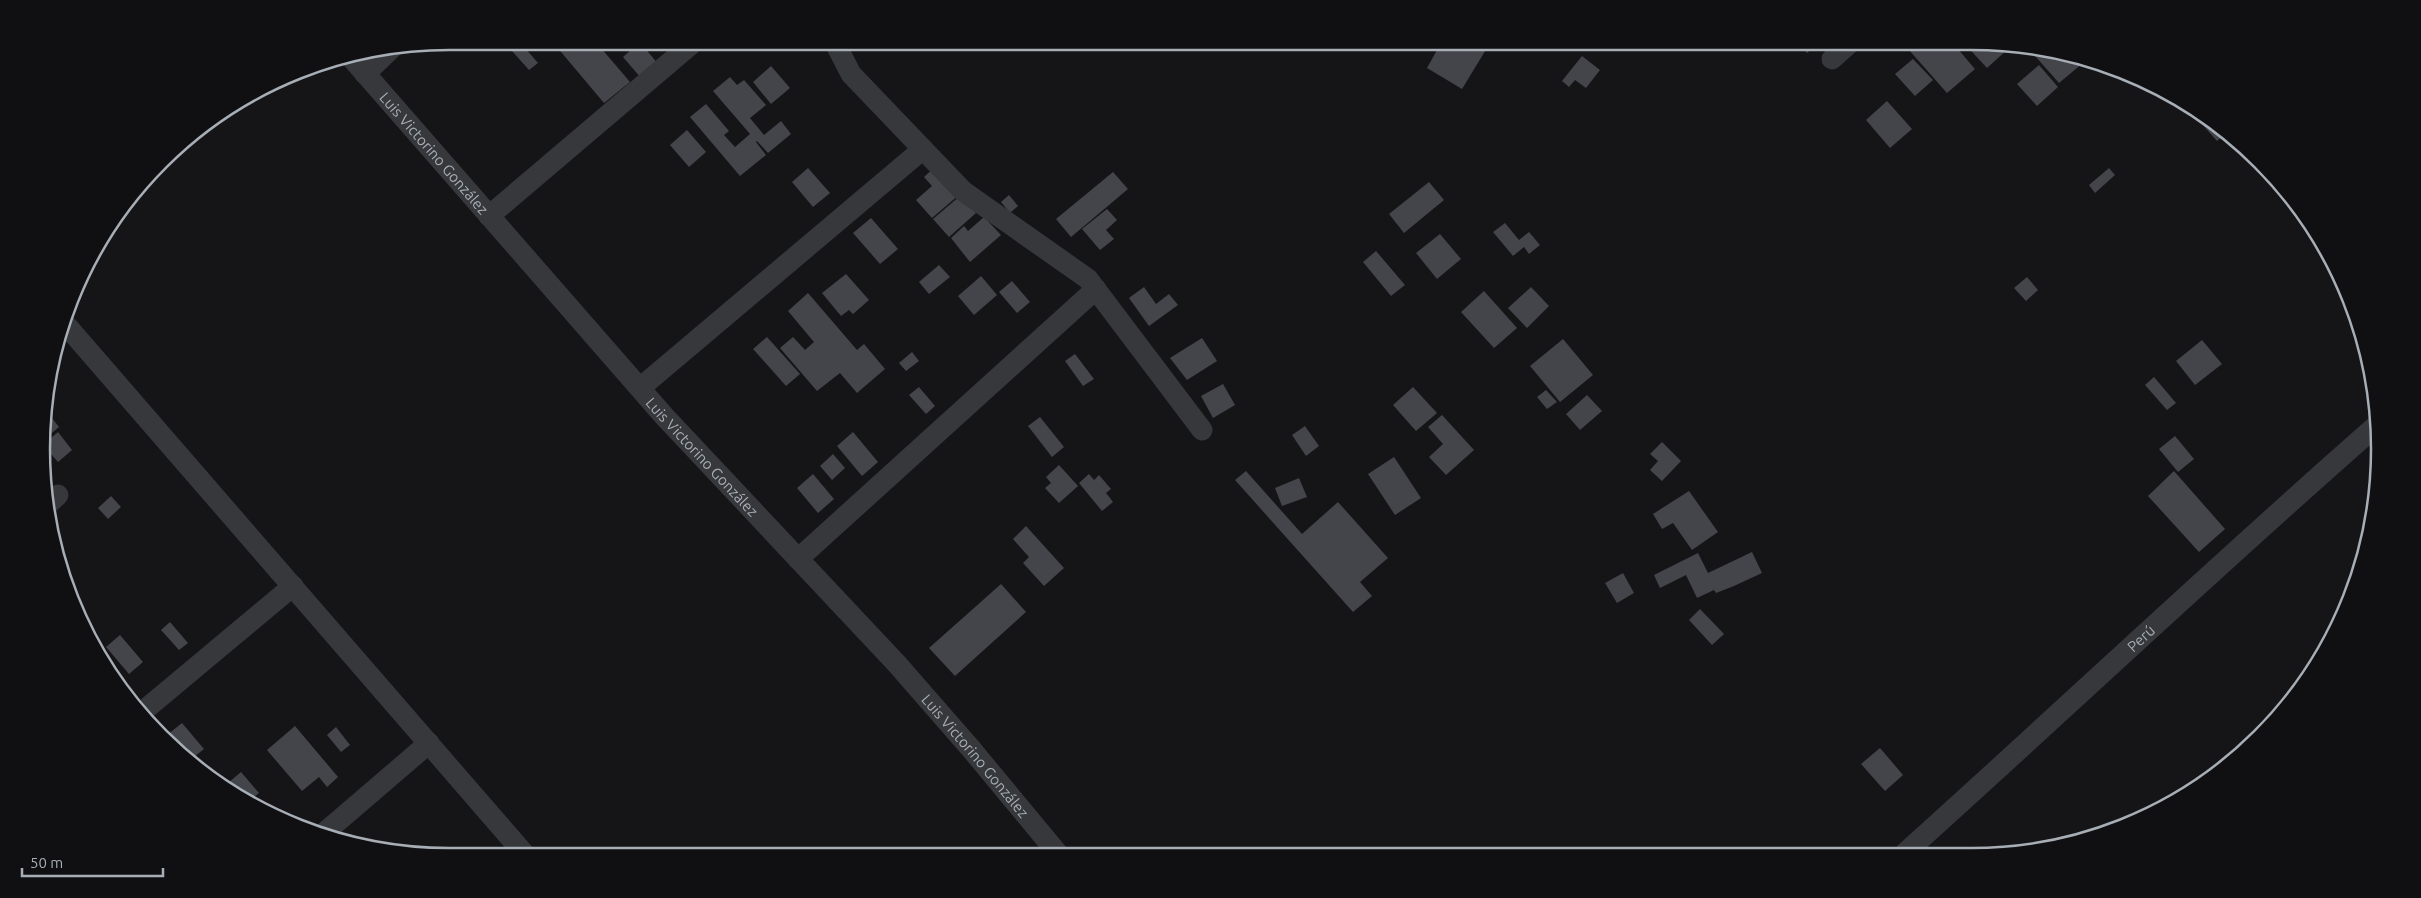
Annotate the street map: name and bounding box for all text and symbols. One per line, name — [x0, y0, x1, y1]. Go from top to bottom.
street label: Luis Victorino González — [377, 88, 492, 218]
street label: Luis Victorino González — [643, 394, 762, 520]
street label: Perú — [2123, 621, 2158, 655]
street label: Luis Victorino González — [918, 690, 1033, 821]
scale bar — [22, 846, 164, 878]
text: 50 m — [30, 854, 63, 871]

